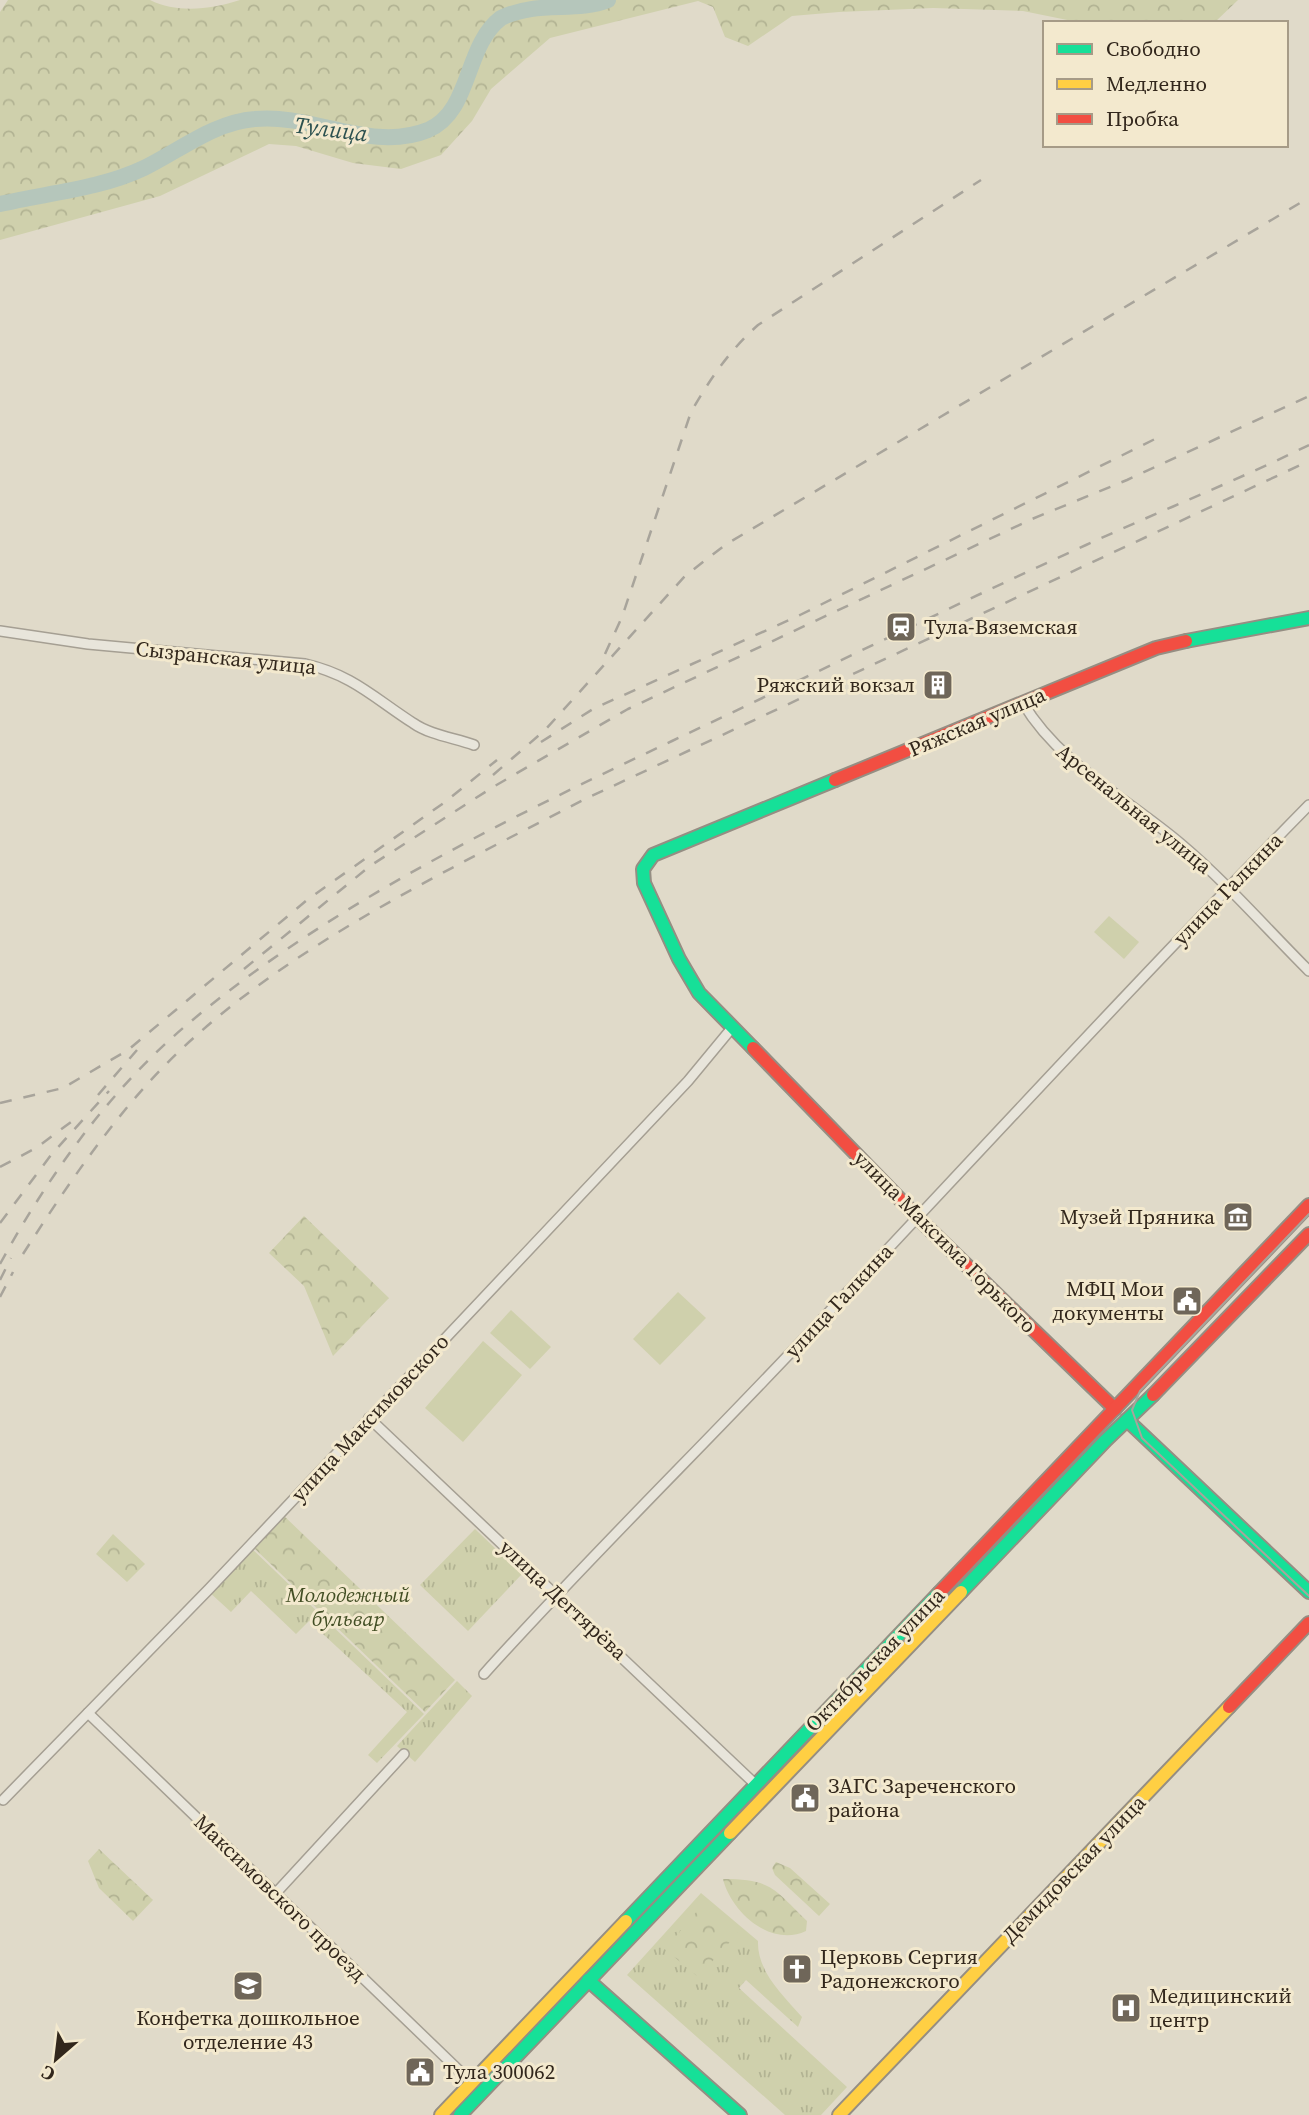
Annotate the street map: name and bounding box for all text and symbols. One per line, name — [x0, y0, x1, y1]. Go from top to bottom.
legend — [1043, 21, 1288, 147]
text: Свободно — [1106, 34, 1201, 63]
text: Медленно — [1106, 69, 1207, 98]
text: Пробка — [1106, 104, 1179, 133]
water label: Тулица — [293, 109, 369, 149]
station icon: Тула-Вяземская — [884, 610, 918, 644]
place label: Тула-Вяземская — [924, 612, 1078, 641]
street label: Сызранская улица — [134, 634, 318, 681]
building icon: Ряжский вокзал — [921, 668, 955, 702]
place label: Ряжский вокзал — [757, 670, 915, 699]
street label: Ряжская улица — [904, 680, 1050, 763]
street label: Арсенальная улица — [1050, 737, 1218, 881]
street label: улица Галкина — [1166, 826, 1289, 952]
street label: улица Максима Горького — [848, 1144, 1043, 1339]
museum icon: Музей Пряника — [1221, 1200, 1255, 1234]
place label: Музей Пряника — [1060, 1202, 1215, 1231]
street label: улица Галкина — [778, 1237, 900, 1364]
place label: МФЦ Мои документы — [1052, 1274, 1164, 1327]
public building icon: МФЦ Мои документы — [1170, 1284, 1204, 1318]
street label: улица Максимовского — [284, 1327, 455, 1508]
street label: улица Дегтярёва — [493, 1533, 634, 1667]
park label: Молодежный бульвар — [285, 1580, 410, 1633]
street label: Октябрьская улица — [798, 1581, 951, 1738]
place label: ЗАГС Зареченского района — [828, 1771, 1016, 1824]
public building icon: ЗАГС Зареченского района — [788, 1781, 822, 1815]
street label: Демидовская улица — [995, 1788, 1152, 1949]
street label: Максимовского проезд — [188, 1808, 373, 1988]
place label: Церковь Сергия Радонежского — [820, 1942, 978, 1995]
church icon: Церковь Сергия Радонежского — [780, 1952, 814, 1986]
school or university icon: Конфетка дошкольное отделение 43 — [231, 1969, 265, 2003]
place label: Медицинский центр — [1149, 1981, 1292, 2034]
hospital icon: Медицинский центр — [1109, 1991, 1143, 2025]
place label: Конфетка дошкольное отделение 43 — [136, 2003, 360, 2056]
north arrow — [21, 2024, 91, 2094]
public building icon: Тула 300062 — [403, 2055, 437, 2089]
place label: Тула 300062 — [443, 2057, 555, 2086]
text: С — [37, 2060, 59, 2088]

